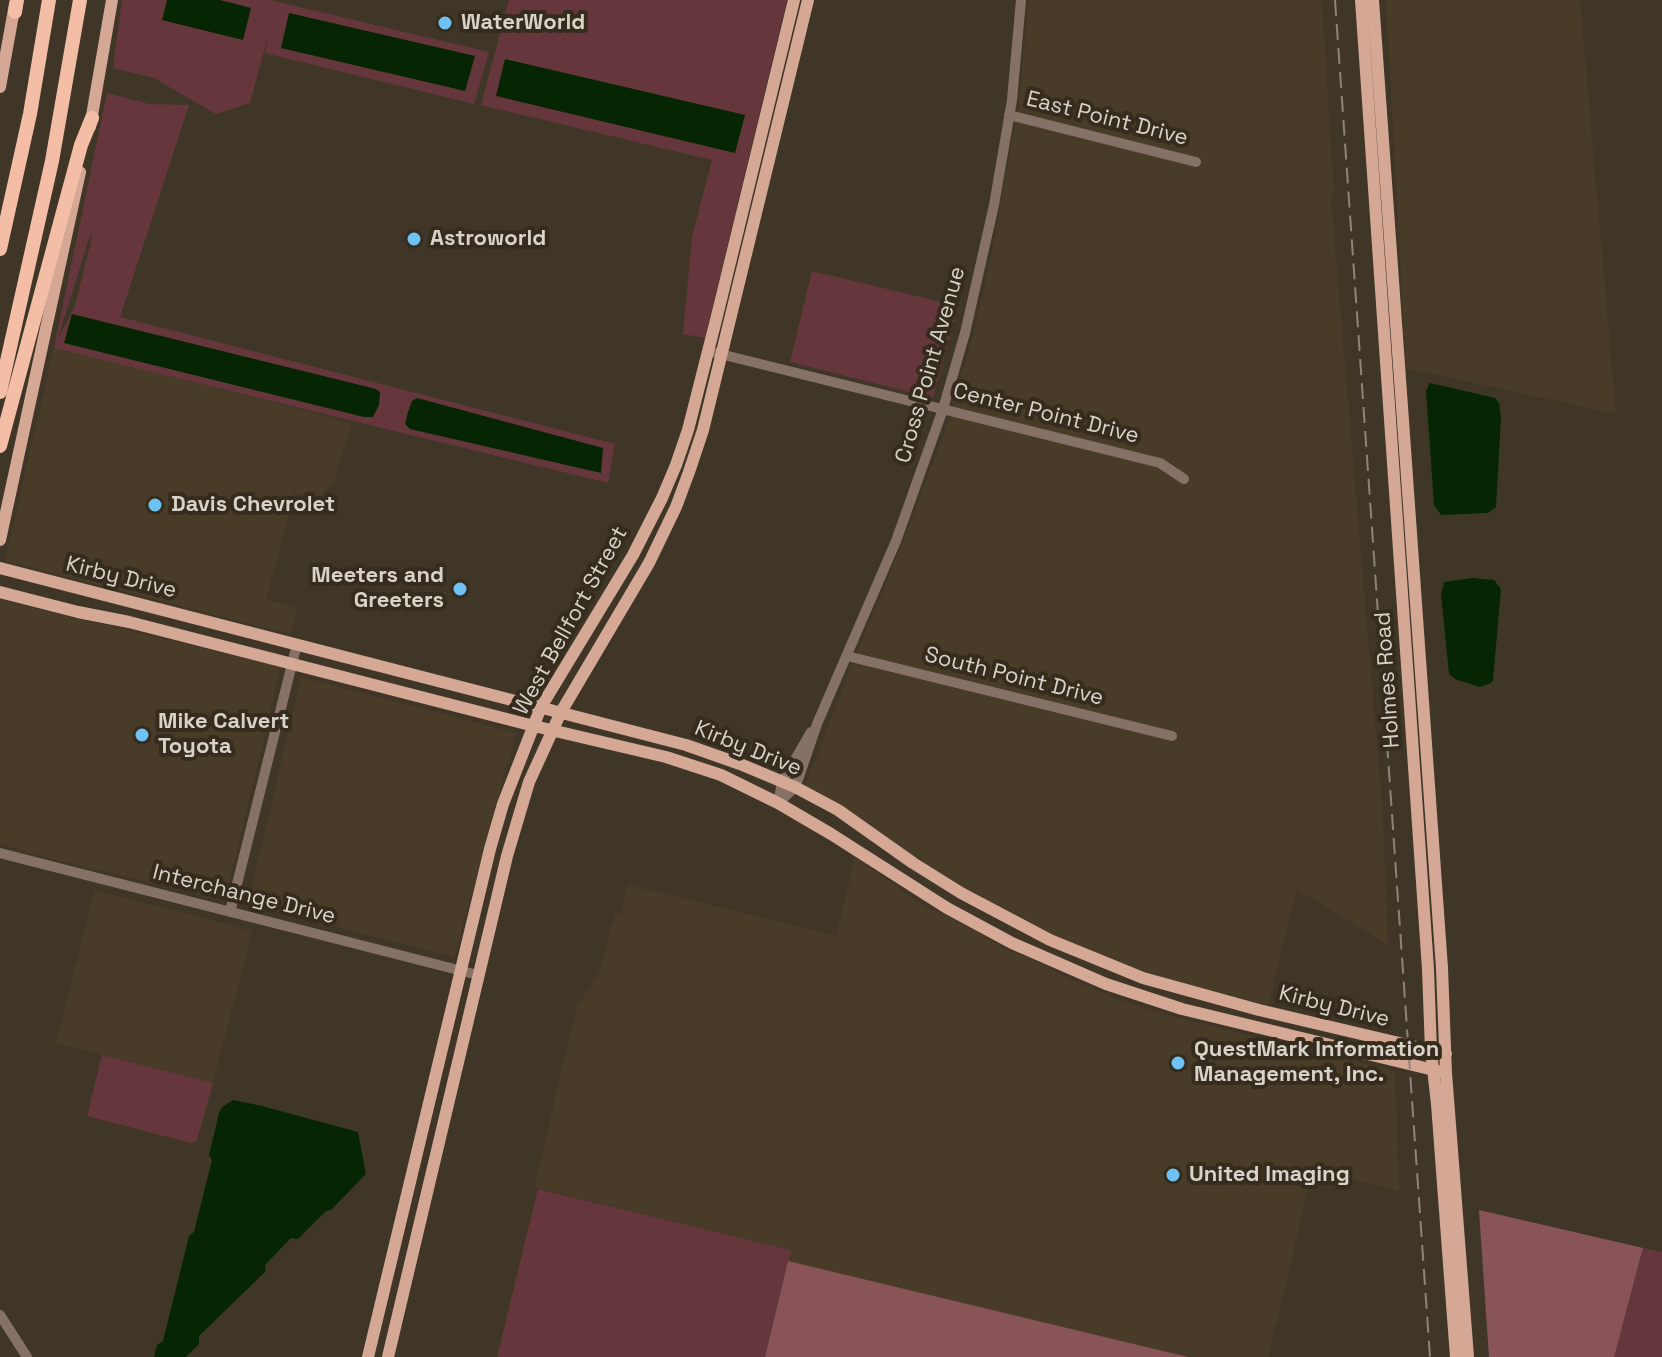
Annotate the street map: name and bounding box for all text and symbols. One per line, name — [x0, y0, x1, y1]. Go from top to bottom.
place label: WaterWorld — [461, 10, 585, 36]
marker: WaterWorld — [436, 14, 454, 32]
street label: East Point Drive — [1023, 86, 1191, 152]
place label: Astroworld — [430, 226, 546, 252]
marker: Astroworld — [405, 230, 423, 248]
street label: Cross Point Avenue — [890, 264, 972, 466]
street label: Center Point Drive — [950, 378, 1142, 450]
place label: Davis Chevrolet — [171, 492, 335, 518]
marker: Davis Chevrolet — [146, 496, 164, 514]
street label: West Bellfort Street — [508, 522, 634, 720]
street label: Kirby Drive — [63, 552, 179, 604]
place label: Meeters and Greeters — [311, 563, 444, 614]
marker: Meeters and Greeters — [451, 580, 469, 598]
street label: Holmes Road — [1370, 611, 1406, 749]
street label: South Point Drive — [922, 642, 1106, 712]
place label: Mike Calvert Toyota — [158, 709, 289, 760]
street label: Kirby Drive — [691, 716, 805, 782]
marker: Mike Calvert Toyota — [133, 726, 151, 744]
street label: Interchange Drive — [150, 860, 338, 930]
street label: Kirby Drive — [1276, 981, 1392, 1033]
place label: QuestMark Information Management, Inc. — [1194, 1037, 1439, 1088]
marker: QuestMark Information Management, Inc. — [1169, 1054, 1187, 1072]
place label: United Imaging — [1189, 1162, 1350, 1188]
marker: United Imaging — [1164, 1166, 1182, 1184]

